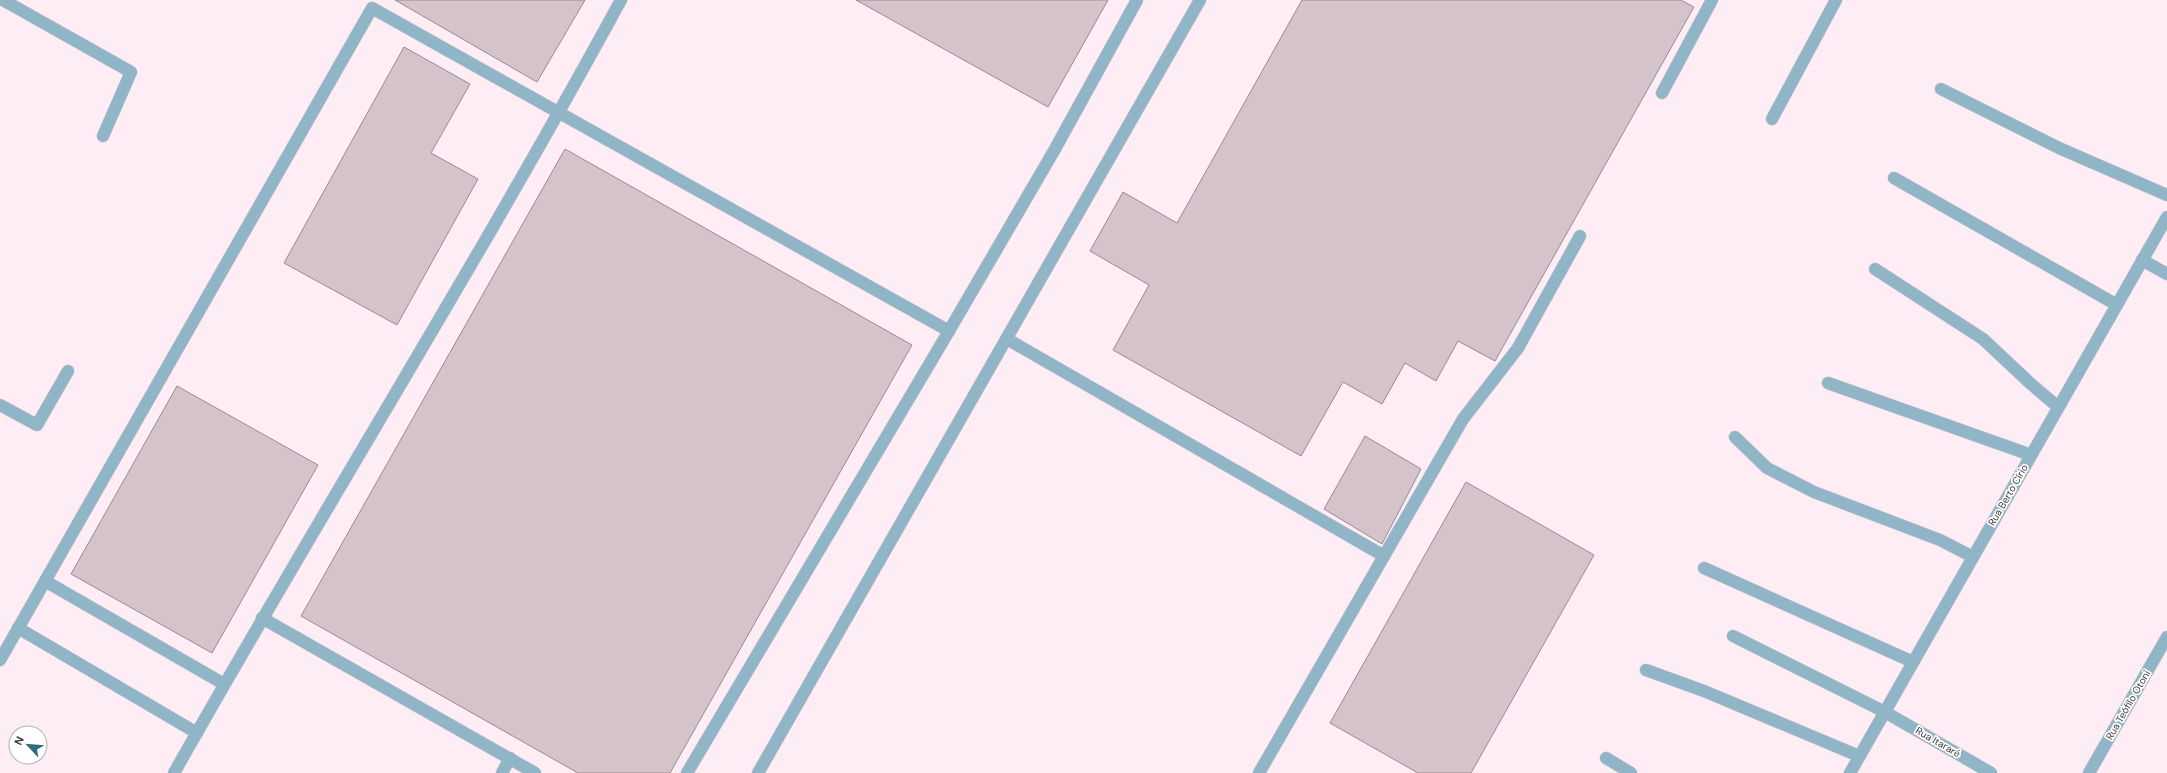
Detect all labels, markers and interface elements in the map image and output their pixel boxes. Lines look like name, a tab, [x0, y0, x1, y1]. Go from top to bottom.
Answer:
street label: Rua Berto Círio	[1985, 462, 2031, 528]
street label: Rua Teófilo Otoni	[2103, 668, 2153, 742]
street label: Rua Itararé	[1913, 724, 1963, 760]
north arrow	[8, 725, 48, 765]
text: N	[11, 734, 27, 747]

